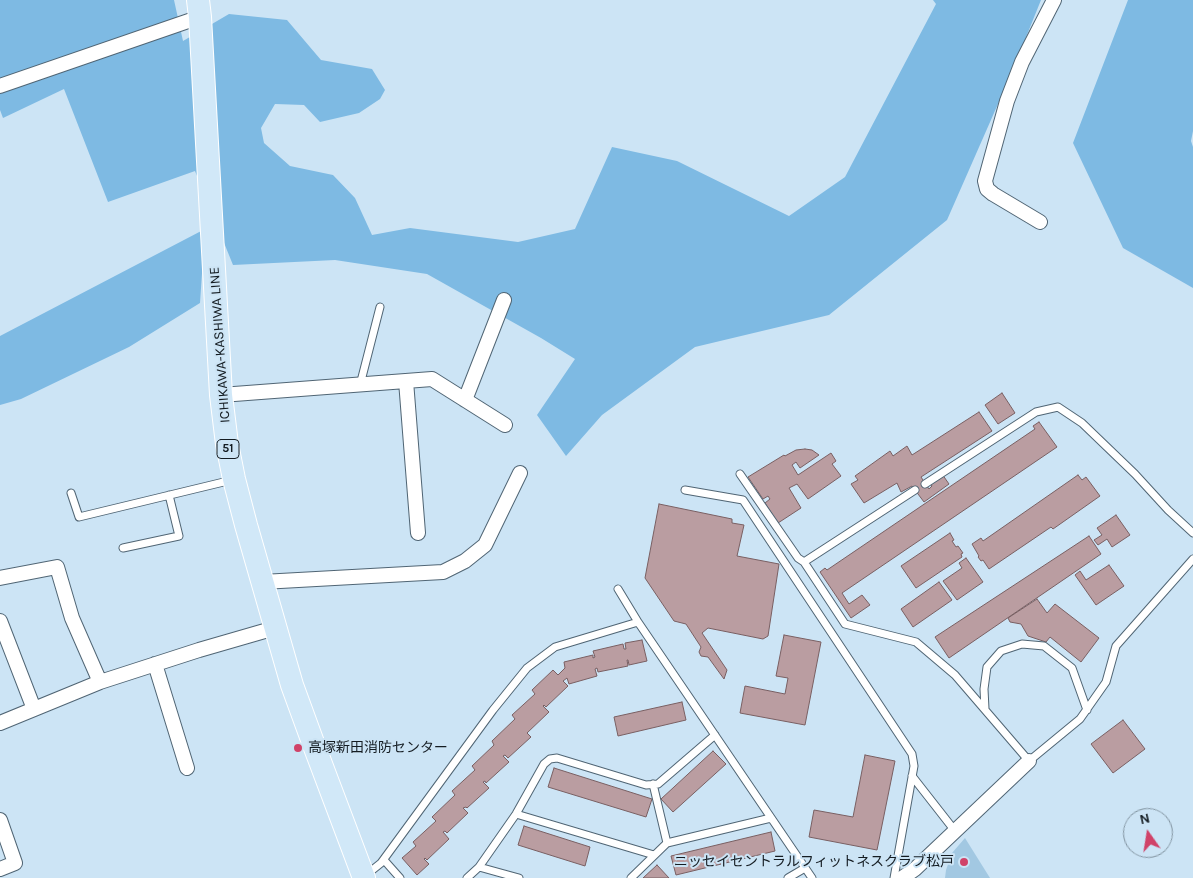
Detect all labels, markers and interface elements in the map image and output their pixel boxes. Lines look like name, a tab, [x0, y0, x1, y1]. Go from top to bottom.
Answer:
street label: ICHIKAWA-KASHIWA LINE	[206, 266, 234, 424]
road number: 51	[217, 439, 239, 458]
place label: 高塚新田消防センター	[308, 740, 448, 756]
marker: 高塚新田消防センター	[292, 742, 304, 754]
north arrow	[1123, 808, 1173, 858]
text: N	[1138, 809, 1152, 828]
place label: ニッセイセントラルフィットネスクラブ松戸	[674, 854, 954, 870]
marker: ニッセイセントラルフィットネスクラブ松戸	[958, 856, 970, 868]

